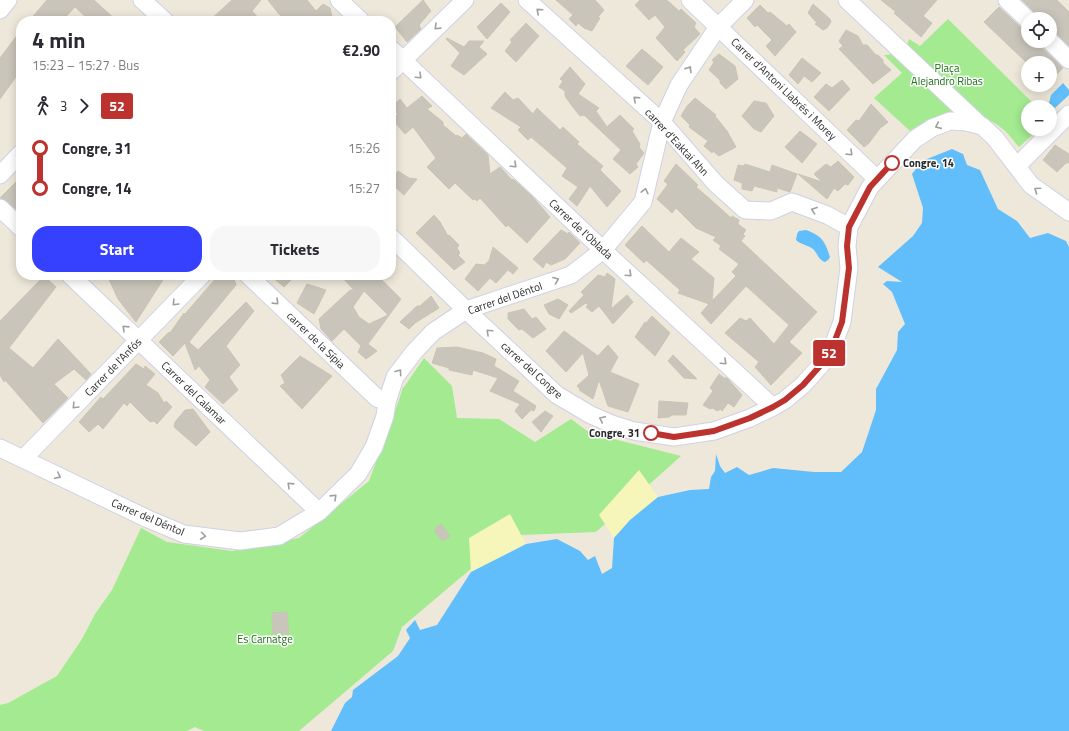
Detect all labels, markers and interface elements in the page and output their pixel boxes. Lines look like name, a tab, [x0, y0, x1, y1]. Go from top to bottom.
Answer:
one-way arrow	[536, 9, 544, 16]
map controls	[1021, 12, 1057, 136]
button: locate	[1021, 12, 1057, 48]
one-way arrow	[434, 22, 442, 30]
text: 4 min	[32, 23, 85, 57]
street label: Carrer d'Antoni Llabrés i Morey	[728, 34, 841, 144]
text: €2.90	[343, 39, 380, 62]
text: 15:23 – 15:27 · Bus	[32, 55, 139, 75]
button: +	[1021, 56, 1057, 92]
park label: Plaça Alejandro Ribas	[911, 60, 983, 89]
one-way arrow	[684, 67, 691, 74]
one-way arrow	[414, 71, 422, 79]
icon: walk	[32, 95, 54, 117]
icon: forward	[73, 95, 95, 117]
text: 52	[109, 95, 125, 116]
text: 3	[60, 96, 67, 116]
one-way arrow	[633, 96, 640, 103]
button: −	[1021, 100, 1057, 136]
street label: carrer d'Eaktai Ahn	[641, 105, 713, 179]
one-way arrow	[935, 121, 943, 129]
text: Congre, 31	[62, 137, 132, 160]
text: 15:26	[348, 138, 380, 158]
one-way arrow	[845, 148, 853, 156]
marker: Congre, 14	[884, 155, 900, 171]
place label: Congre, 14	[903, 155, 954, 171]
one-way arrow	[509, 161, 517, 168]
text: Congre, 14	[62, 177, 132, 200]
text: 15:27	[348, 178, 380, 198]
one-way arrow	[1034, 187, 1041, 195]
one-way arrow	[641, 188, 649, 194]
street label: Carrer de l'Oblada	[546, 195, 617, 263]
one-way arrow	[810, 207, 817, 215]
button: Start	[32, 226, 202, 272]
button: Tickets	[210, 226, 380, 272]
one-way arrow	[624, 269, 632, 276]
one-way arrow	[552, 277, 559, 285]
street label: Carrer del Déntol	[466, 278, 544, 318]
one-way arrow	[271, 297, 279, 305]
one-way arrow	[172, 298, 180, 306]
street label: carrer de la Sípia	[283, 308, 349, 372]
one-way arrow	[122, 325, 130, 333]
one-way arrow	[486, 329, 494, 336]
street label: Carrer de l'Anfós	[81, 334, 145, 400]
street label: carrer del Congre	[498, 338, 567, 402]
line badge: 52	[811, 340, 847, 366]
text: 52	[821, 342, 837, 363]
one-way arrow	[720, 357, 727, 364]
street label: Carrer del Calamar	[158, 358, 230, 428]
one-way arrow	[394, 370, 401, 377]
one-way arrow	[72, 401, 80, 409]
one-way arrow	[598, 416, 606, 424]
place label: Congre, 31	[589, 425, 640, 441]
marker: Congre, 31	[643, 425, 659, 441]
one-way arrow	[54, 471, 61, 479]
one-way arrow	[287, 482, 295, 490]
street label: Carrer del Déntol	[109, 494, 187, 540]
one-way arrow	[329, 494, 337, 502]
one-way arrow	[200, 531, 207, 540]
park label: Es Carnatge	[237, 631, 293, 647]

